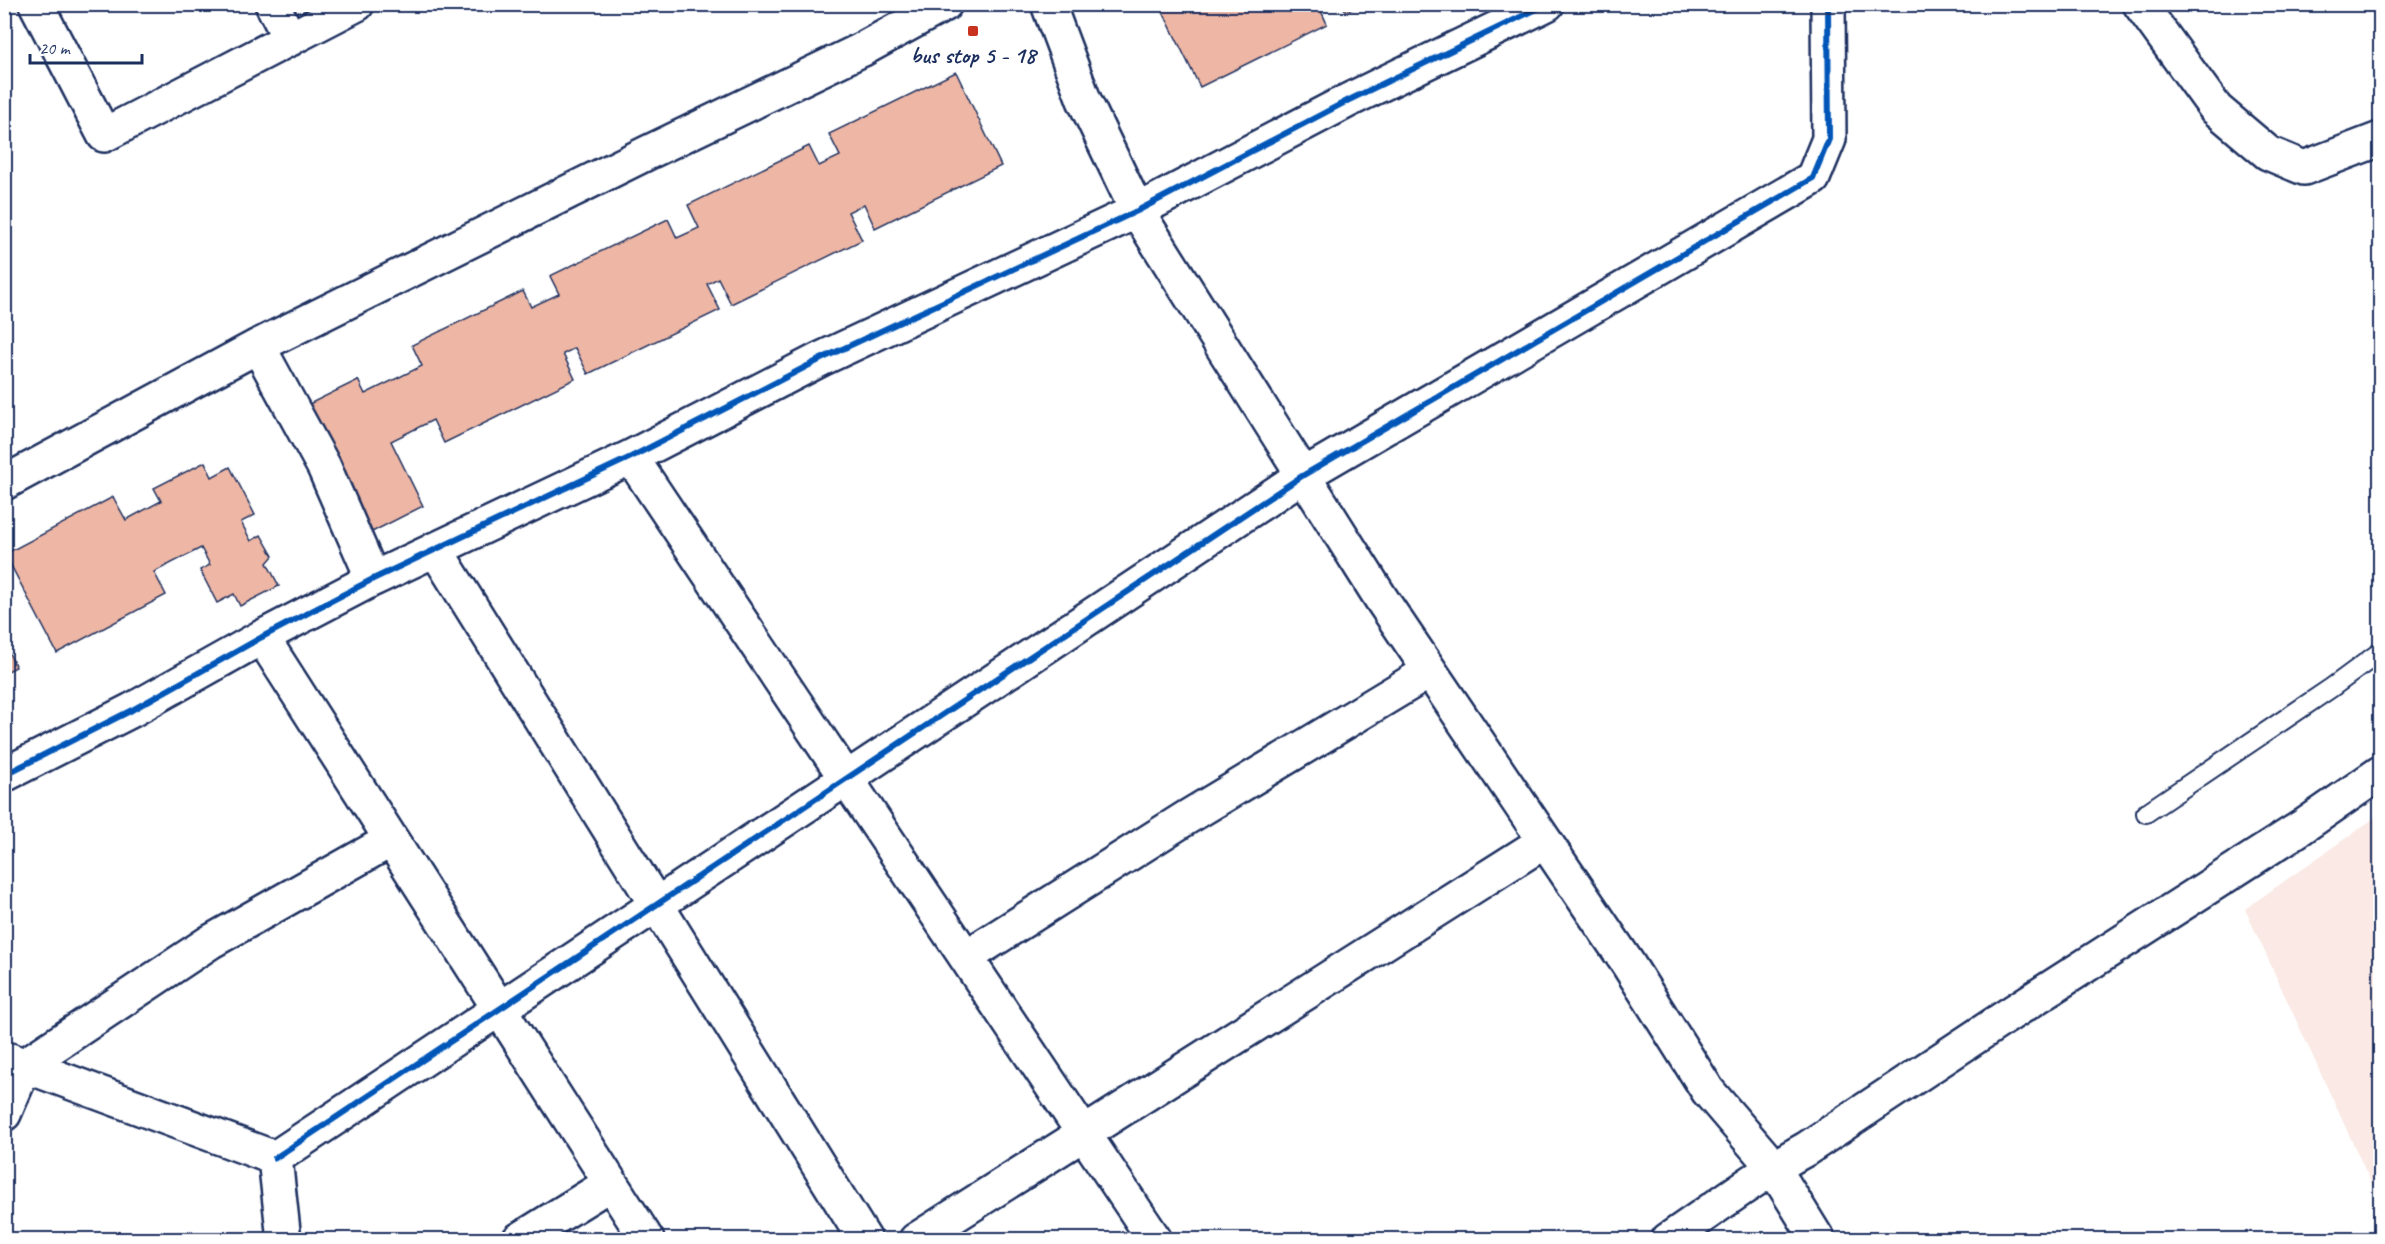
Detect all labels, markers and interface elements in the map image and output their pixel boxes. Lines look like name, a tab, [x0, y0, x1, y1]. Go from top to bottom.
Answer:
marker: bus stop 5 - 18	[966, 24, 980, 38]
scale bar	[30, 27, 142, 65]
text: 20 m	[39, 37, 72, 59]
place label: bus stop 5 - 18	[911, 40, 1039, 70]

